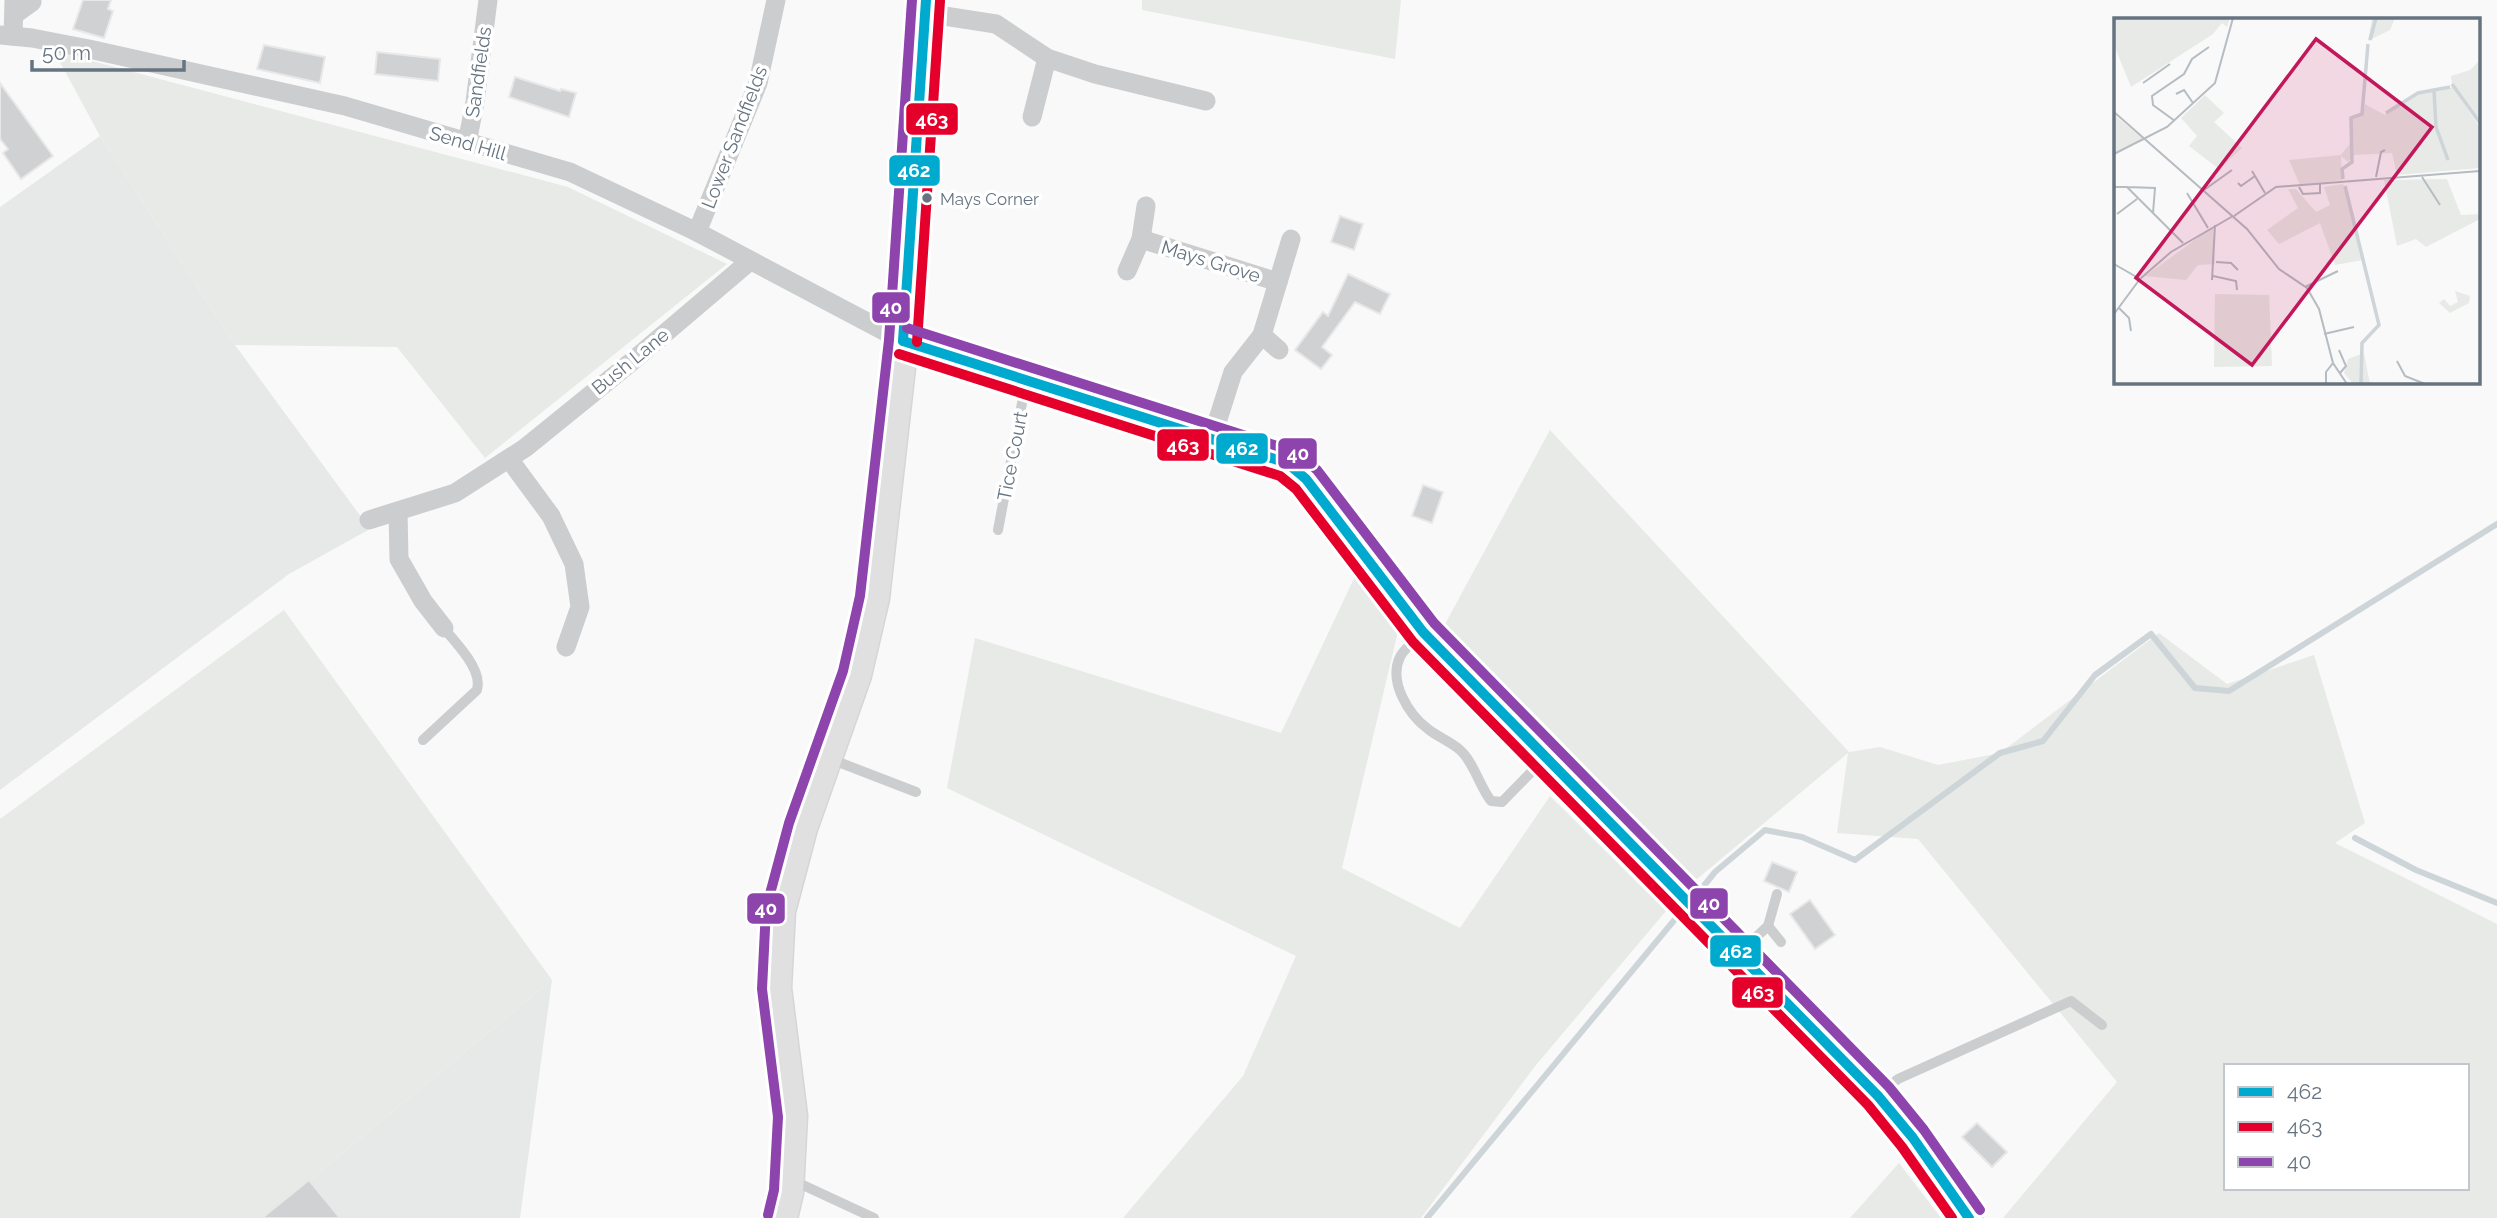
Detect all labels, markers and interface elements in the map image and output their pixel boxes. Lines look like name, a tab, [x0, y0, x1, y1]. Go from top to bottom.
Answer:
inset map	[2114, 18, 2480, 383]
street label: Sandfields	[461, 25, 495, 119]
scale bar	[32, 28, 184, 72]
text: 50 m	[42, 40, 91, 65]
street label: Lower Sandfields	[697, 63, 771, 211]
line badge: 463	[905, 102, 959, 136]
text: 463	[916, 108, 948, 130]
street label: Send Hill	[427, 122, 510, 165]
line badge: 462	[888, 154, 941, 187]
text: 462	[897, 159, 931, 181]
place label: Mays Corner	[940, 189, 1039, 209]
marker: Mays Corner	[920, 191, 934, 205]
street label: Mays Grove	[1159, 235, 1263, 287]
line badge: 40	[871, 291, 911, 324]
text: 40	[880, 296, 902, 318]
street label: Bush Lane	[587, 323, 673, 399]
street label: Tice Court	[993, 409, 1032, 503]
line badge: 463	[1156, 428, 1210, 462]
line badge: 462	[1215, 432, 1269, 465]
text: 463	[1167, 434, 1199, 456]
text: 462	[1225, 437, 1259, 459]
line badge: 40	[1277, 437, 1318, 470]
text: 40	[1287, 442, 1309, 464]
line badge: 40	[1689, 887, 1729, 920]
line badge: 40	[746, 892, 786, 925]
text: 40	[1698, 892, 1720, 914]
text: 40	[755, 897, 777, 919]
line badge: 462	[1709, 934, 1762, 968]
text: 462	[1719, 940, 1753, 962]
line badge: 463	[1731, 976, 1784, 1009]
text: 463	[1742, 981, 1774, 1003]
legend	[2224, 1064, 2469, 1190]
text: 462	[2287, 1079, 2322, 1104]
text: 463	[2287, 1114, 2322, 1139]
text: 40	[2287, 1149, 2311, 1174]

